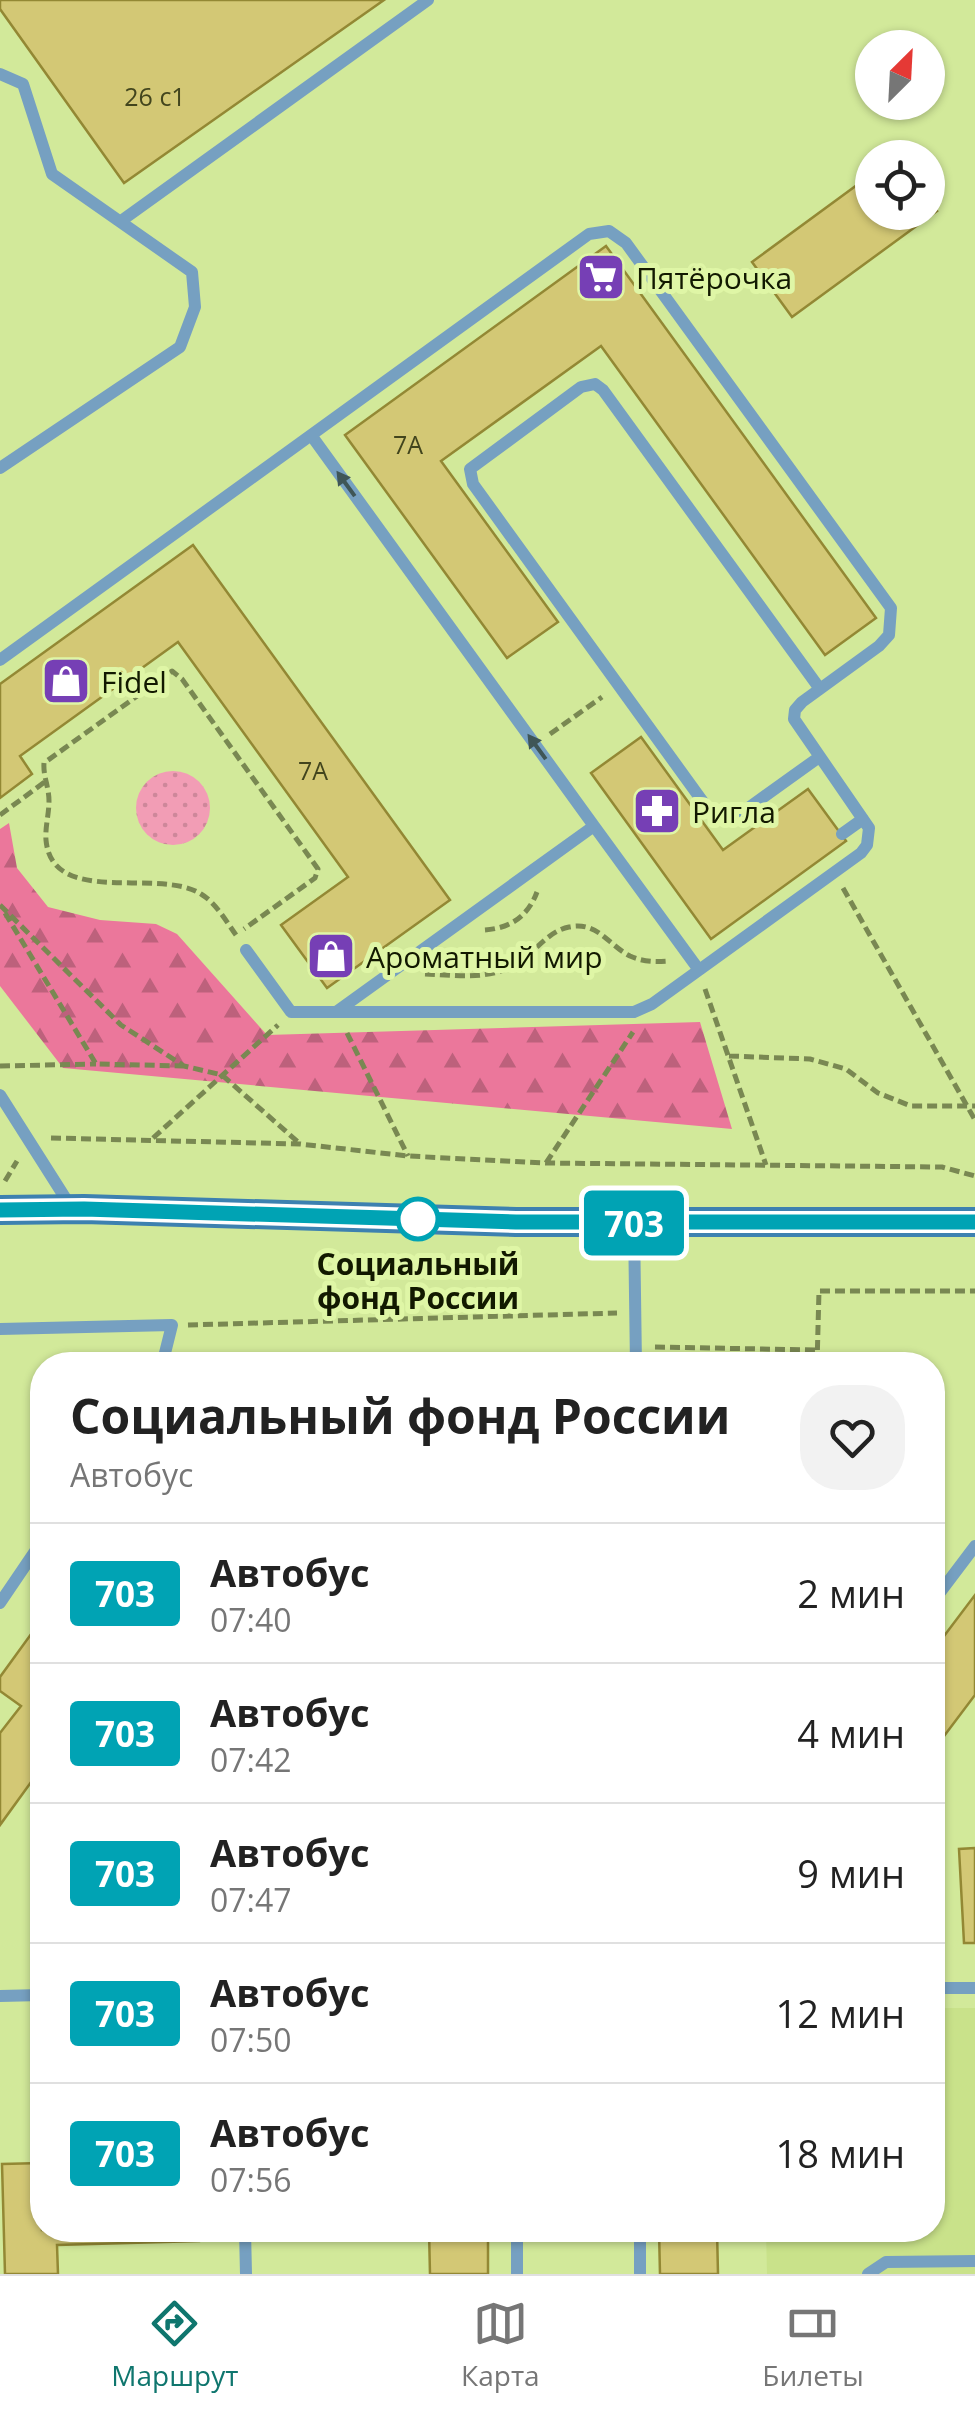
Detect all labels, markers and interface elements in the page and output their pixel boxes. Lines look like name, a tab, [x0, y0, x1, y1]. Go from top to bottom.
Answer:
north arrow	[855, 30, 945, 120]
map controls	[855, 30, 945, 230]
house number: 26 с1	[124, 79, 186, 113]
button: locate	[855, 140, 945, 230]
supermarket icon: Пятёрочка	[575, 251, 627, 303]
place label: Пятёрочка	[636, 257, 792, 298]
house number: 7А	[393, 427, 423, 461]
one-way arrow	[337, 471, 356, 497]
shop icon: Fidel	[40, 655, 92, 707]
place label: Fidel	[101, 661, 167, 702]
one-way arrow	[528, 734, 547, 760]
house number: 7А	[298, 753, 328, 787]
pharmacy icon: Ригла	[631, 785, 683, 837]
place label: Ригла	[692, 791, 776, 832]
shop icon: Ароматный мир	[305, 930, 357, 982]
place label: Ароматный мир	[366, 936, 602, 977]
line badge: 703	[576, 1190, 692, 1256]
marker: Социальный фонд России	[397, 1198, 439, 1240]
text: 703	[604, 1200, 664, 1247]
place label: Социальный фонд России	[317, 1243, 519, 1318]
text: Социальный фонд России	[70, 1383, 730, 1448]
button: heart	[800, 1385, 905, 1490]
text: Автобус	[70, 1453, 193, 1496]
text: Автобус	[210, 1546, 369, 1598]
text: 2 мин	[797, 1567, 905, 1619]
text: 703	[95, 1570, 155, 1617]
text: 07:40	[210, 1598, 292, 1641]
text: Автобус	[210, 1686, 369, 1738]
text: 4 мин	[797, 1707, 905, 1759]
text: 703	[95, 1710, 155, 1757]
text: 07:42	[210, 1738, 292, 1781]
text: Автобус	[210, 1826, 369, 1878]
text: 9 мин	[797, 1847, 905, 1899]
text: 703	[95, 1850, 155, 1897]
text: 07:47	[210, 1878, 292, 1921]
text: Автобус	[210, 1966, 369, 2018]
text: 12 мин	[776, 1987, 905, 2039]
text: 703	[95, 1990, 155, 2037]
text: 07:50	[210, 2018, 292, 2061]
text: Автобус	[210, 2106, 369, 2158]
text: 18 мин	[776, 2127, 905, 2179]
text: 703	[95, 2130, 155, 2177]
text: 07:56	[210, 2158, 292, 2201]
tab: Маршрут	[111, 2296, 238, 2394]
tab: Карта	[461, 2296, 540, 2394]
tab: Билеты	[762, 2296, 864, 2394]

